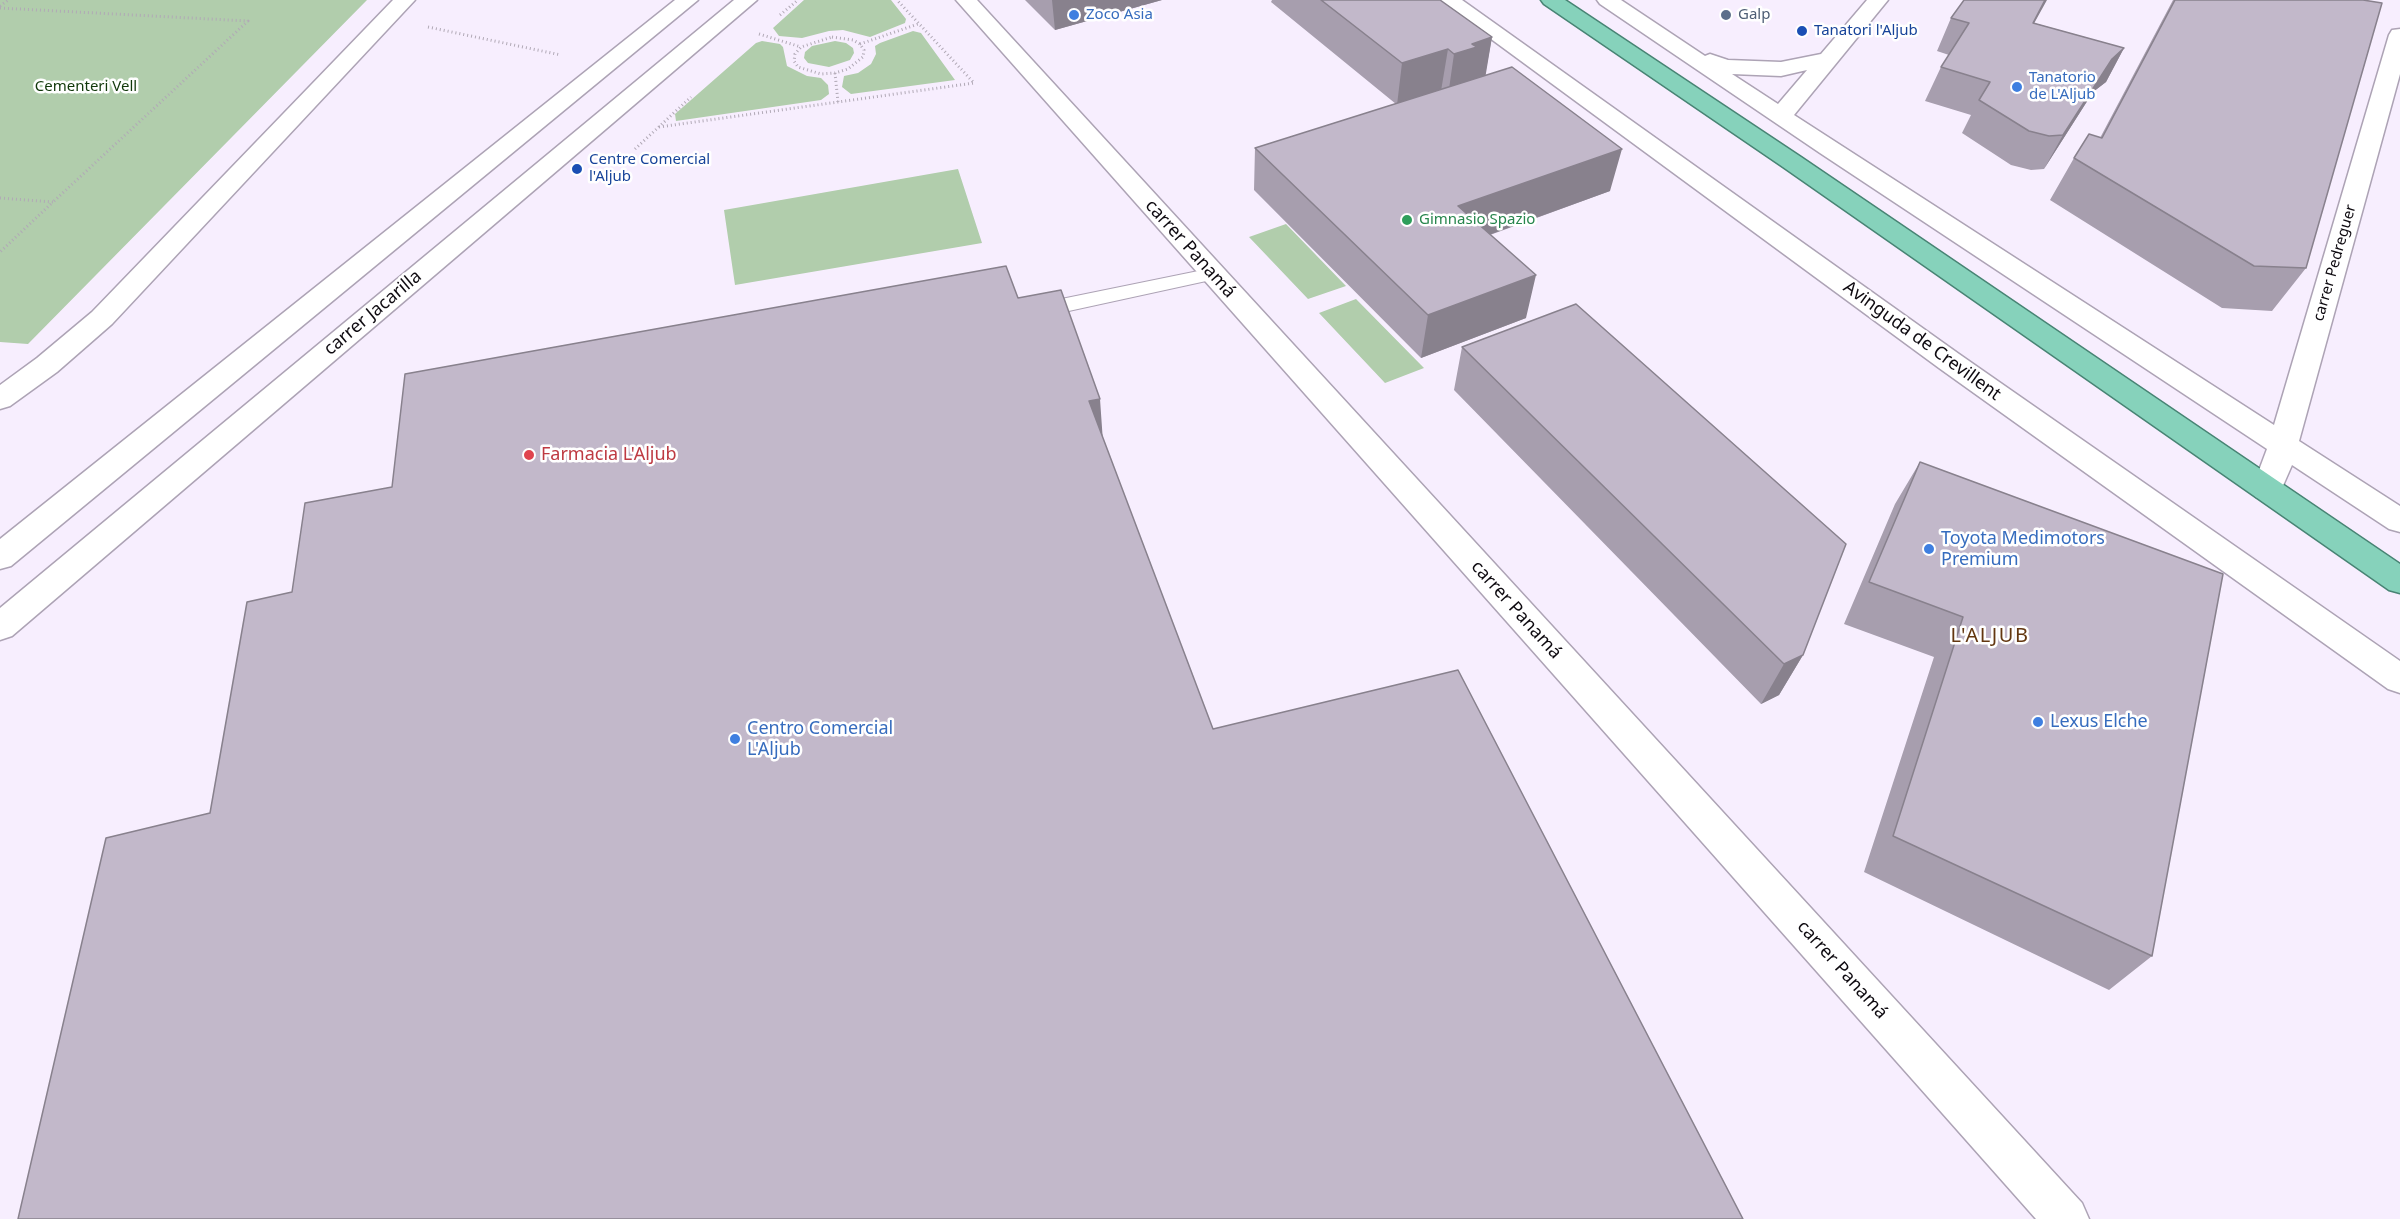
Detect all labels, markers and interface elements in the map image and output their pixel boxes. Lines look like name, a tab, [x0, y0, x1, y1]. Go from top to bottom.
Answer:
place label: Zoco Asia	[1086, 6, 1153, 24]
place label: Galp	[1738, 6, 1770, 24]
marker: Zoco Asia	[1067, 8, 1081, 22]
marker: Galp	[1719, 8, 1733, 22]
place label: Tanatori l'Aljub	[1814, 22, 1918, 40]
marker: Tanatori l'Aljub	[1795, 24, 1809, 38]
place label: Tanatorio de L'Aljub	[2029, 69, 2096, 104]
park label: Cementeri Vell	[35, 78, 137, 96]
marker: Tanatorio de L'Aljub	[2010, 80, 2024, 94]
place label: Centre Comercial l'Aljub	[589, 151, 710, 186]
marker: Centre Comercial l'Aljub	[570, 162, 584, 176]
street label: carrer Panamá	[1140, 195, 1240, 303]
street label: carrer Pedreguer	[2310, 203, 2360, 323]
place label: Gimnasio Spazio	[1419, 211, 1535, 229]
marker: Gimnasio Spazio	[1400, 213, 1414, 227]
street label: carrer Jacarilla	[320, 266, 426, 360]
street label: Avinguda de Crevillent	[1839, 277, 2005, 405]
place label: Farmacia L'Aljub	[541, 444, 677, 466]
marker: Farmacia L'Aljub	[522, 448, 536, 462]
place label: Toyota Medimotors Premium	[1941, 528, 2105, 570]
marker: Toyota Medimotors Premium	[1922, 542, 1936, 556]
street label: carrer Panamá	[1466, 556, 1566, 664]
district label: L'ALJUB	[1951, 624, 2029, 648]
place label: Lexus Elche	[2050, 711, 2148, 733]
marker: Lexus Elche	[2031, 715, 2045, 729]
place label: Centro Comercial L'Aljub	[747, 718, 893, 760]
marker: Centro Comercial L'Aljub	[728, 732, 742, 746]
street label: carrer Panamá	[1792, 916, 1892, 1024]

